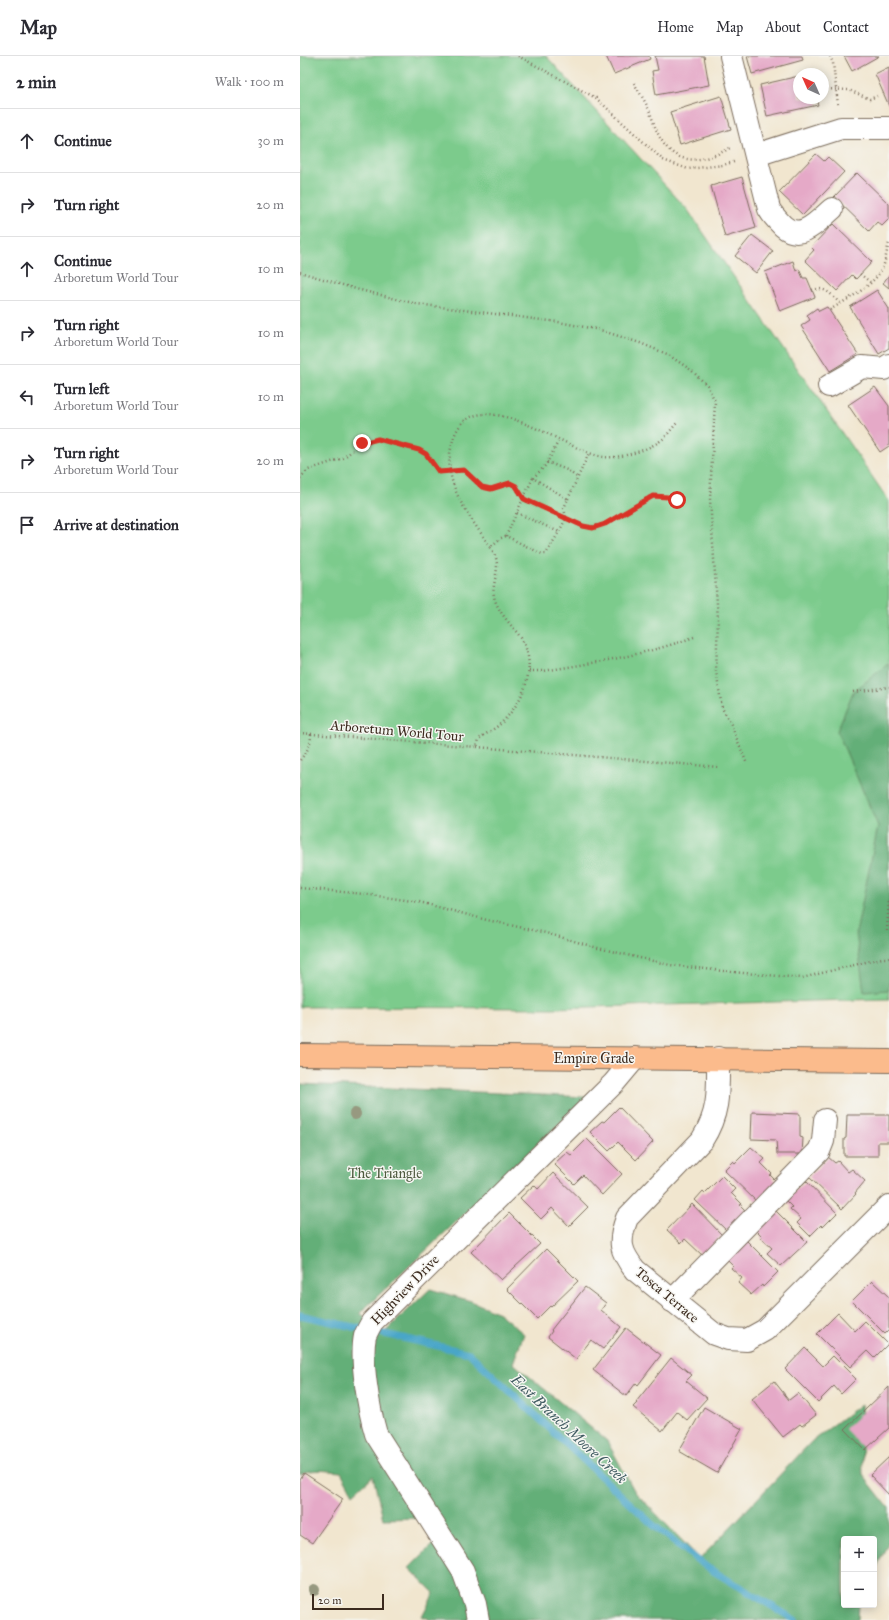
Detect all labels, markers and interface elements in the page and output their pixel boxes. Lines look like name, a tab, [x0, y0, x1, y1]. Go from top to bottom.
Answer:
text: Map	[20, 16, 57, 39]
text: Home	[657, 19, 694, 36]
text: Map	[716, 19, 743, 36]
text: About	[765, 19, 801, 36]
text: Contact	[823, 19, 869, 36]
north arrow	[793, 68, 829, 104]
text: 2 min	[16, 72, 56, 93]
text: Walk · 100 m	[215, 74, 284, 90]
icon: ahead	[16, 130, 38, 152]
text: Continue	[54, 132, 112, 150]
text: 30 m	[258, 133, 284, 149]
icon: right	[16, 194, 38, 216]
text: Turn right	[54, 196, 119, 214]
text: 20 m	[256, 197, 284, 213]
text: Continue	[54, 252, 112, 270]
icon: ahead	[16, 258, 38, 280]
text: 10 m	[258, 261, 284, 277]
text: Arboretum World Tour	[54, 270, 178, 286]
text: Turn right	[54, 316, 119, 334]
icon: right	[16, 322, 38, 344]
text: 10 m	[258, 325, 284, 341]
text: Arboretum World Tour	[54, 334, 178, 350]
text: Turn left	[54, 380, 110, 398]
icon: left	[16, 386, 38, 408]
text: 10 m	[258, 389, 284, 405]
text: Arboretum World Tour	[54, 398, 178, 414]
route end	[353, 434, 371, 452]
text: Turn right	[54, 444, 119, 462]
icon: right	[16, 450, 38, 472]
text: 20 m	[256, 453, 284, 469]
text: Arboretum World Tour	[54, 462, 178, 478]
route start	[668, 491, 686, 509]
icon: arrive	[16, 514, 38, 536]
text: Arrive at destination	[54, 516, 179, 534]
street label: Arboretum World Tour	[329, 717, 465, 745]
street label: Empire Grade	[554, 1050, 635, 1067]
park label: The Triangle	[348, 1165, 422, 1182]
street label: Highview Drive	[367, 1251, 443, 1329]
street label: Tosca Terrace	[632, 1263, 702, 1327]
water label: East Branch Moore Creek	[507, 1370, 631, 1488]
map controls	[841, 1536, 877, 1608]
button: +	[841, 1536, 877, 1572]
button: −	[841, 1572, 877, 1608]
scale bar	[312, 1592, 384, 1611]
text: 20 m	[318, 1594, 341, 1607]

